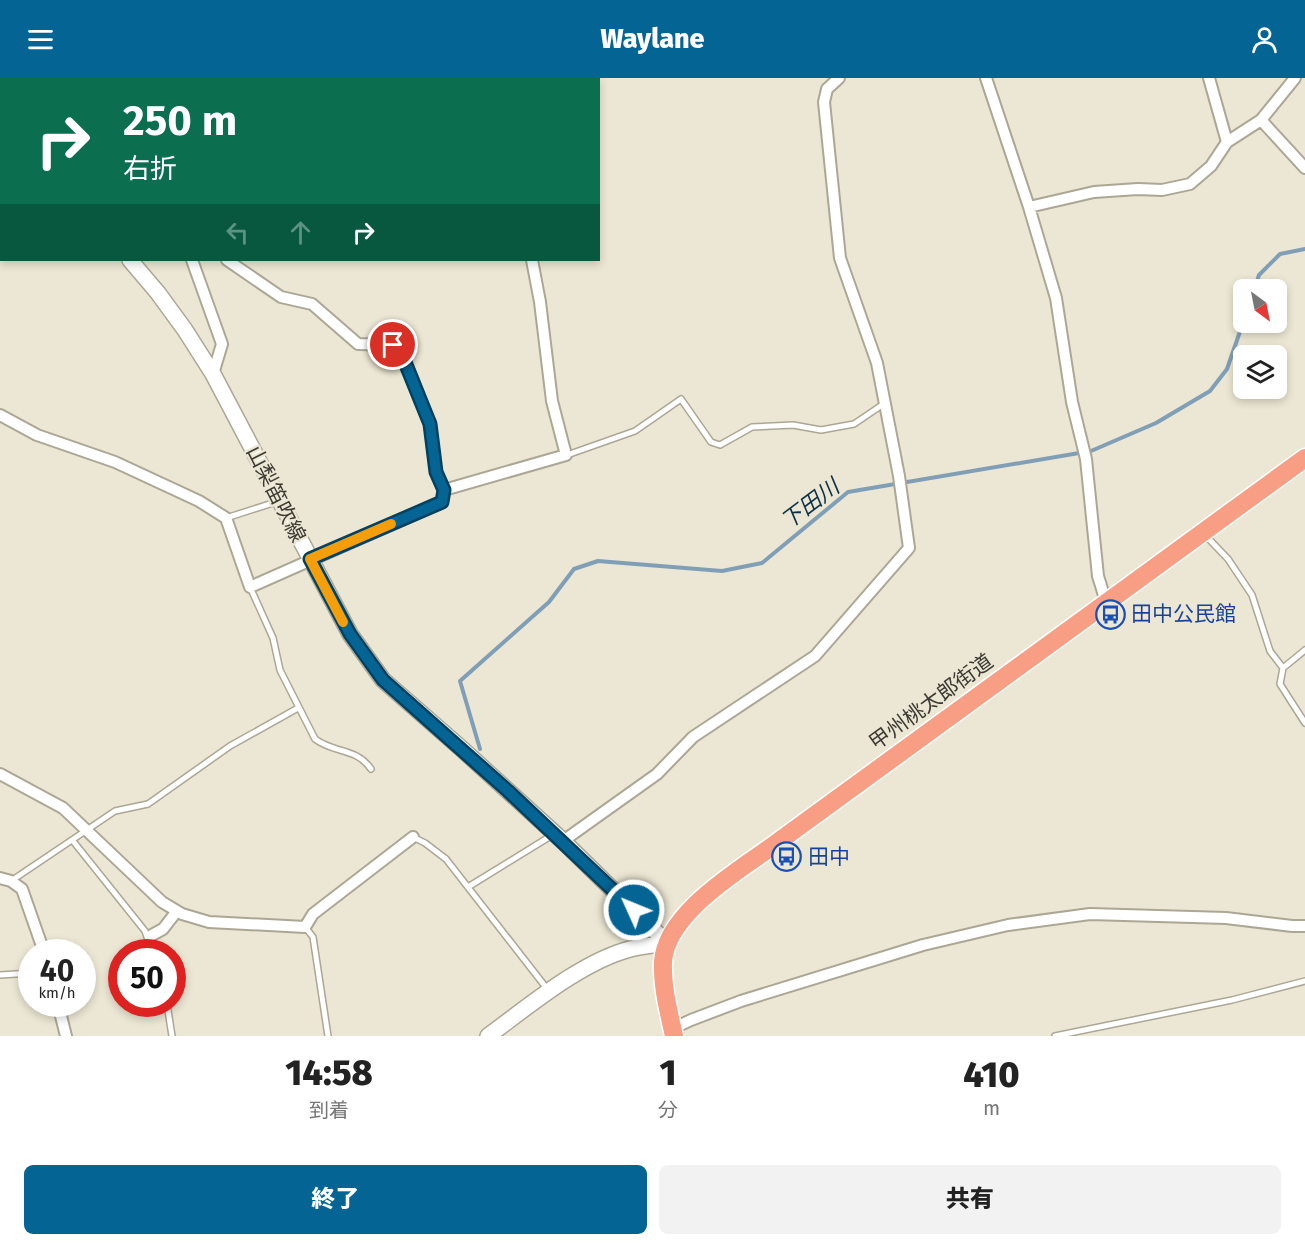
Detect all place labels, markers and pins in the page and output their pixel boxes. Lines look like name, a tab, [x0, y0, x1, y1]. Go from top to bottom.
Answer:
pin	[367, 319, 418, 370]
bus stop icon: 田中公民館	[1094, 598, 1126, 630]
place label: 田中公民館	[1131, 601, 1236, 627]
bus stop icon: 田中	[771, 841, 803, 873]
place label: 田中	[808, 844, 850, 870]

